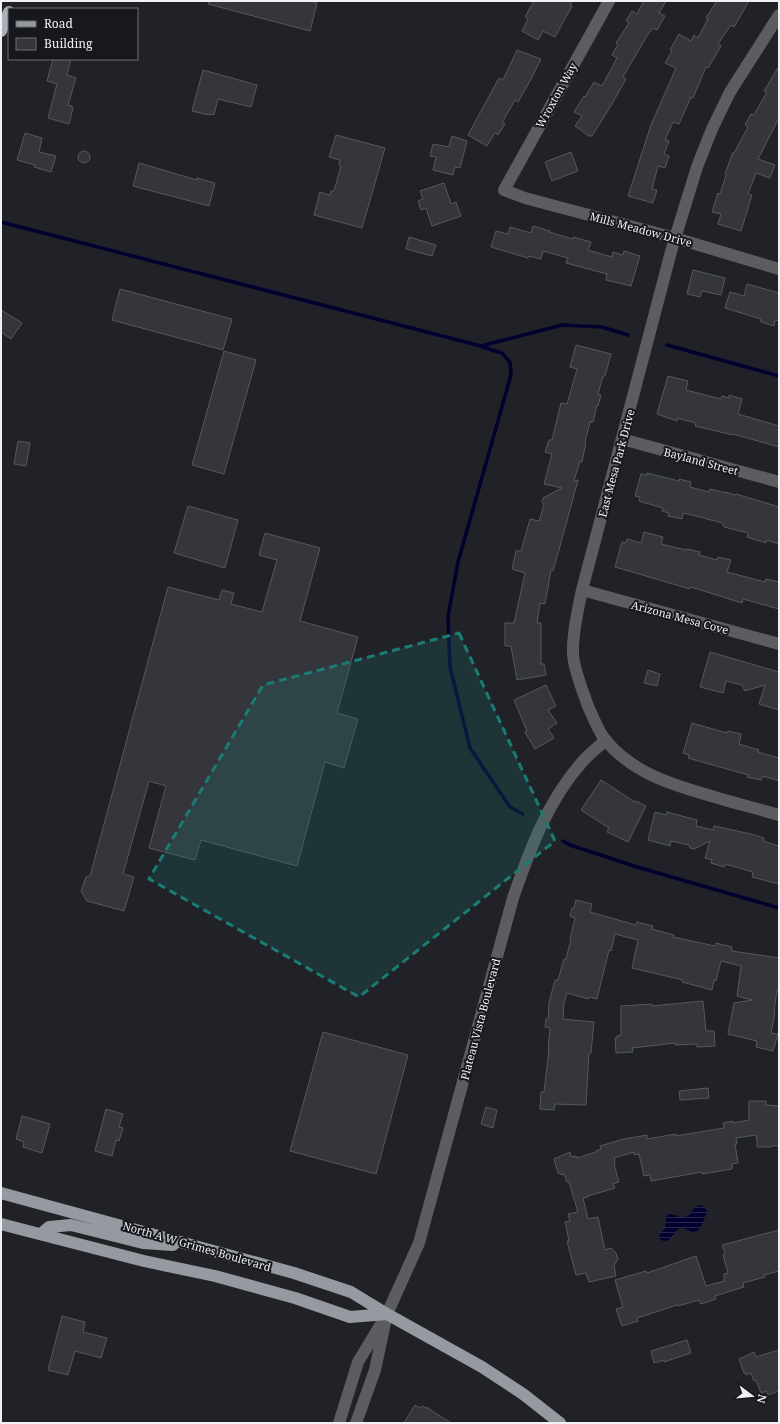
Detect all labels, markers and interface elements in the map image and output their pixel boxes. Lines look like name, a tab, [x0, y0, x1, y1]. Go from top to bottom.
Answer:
legend	[8, 8, 138, 60]
text: Road	[44, 15, 74, 32]
text: Building	[44, 35, 93, 52]
street label: Wroxton Way	[532, 59, 581, 130]
street label: Mills Meadow Drive	[588, 208, 694, 250]
street label: East Mesa Park Drive	[594, 407, 638, 519]
street label: Bayland Street	[662, 444, 740, 478]
street label: Arizona Mesa Cove	[630, 597, 730, 637]
street label: Plateau Vista Boulevard	[457, 956, 504, 1081]
street label: North A W Grimes Boulevard	[121, 1218, 273, 1274]
north arrow	[732, 1376, 772, 1416]
text: N	[754, 1393, 770, 1405]

